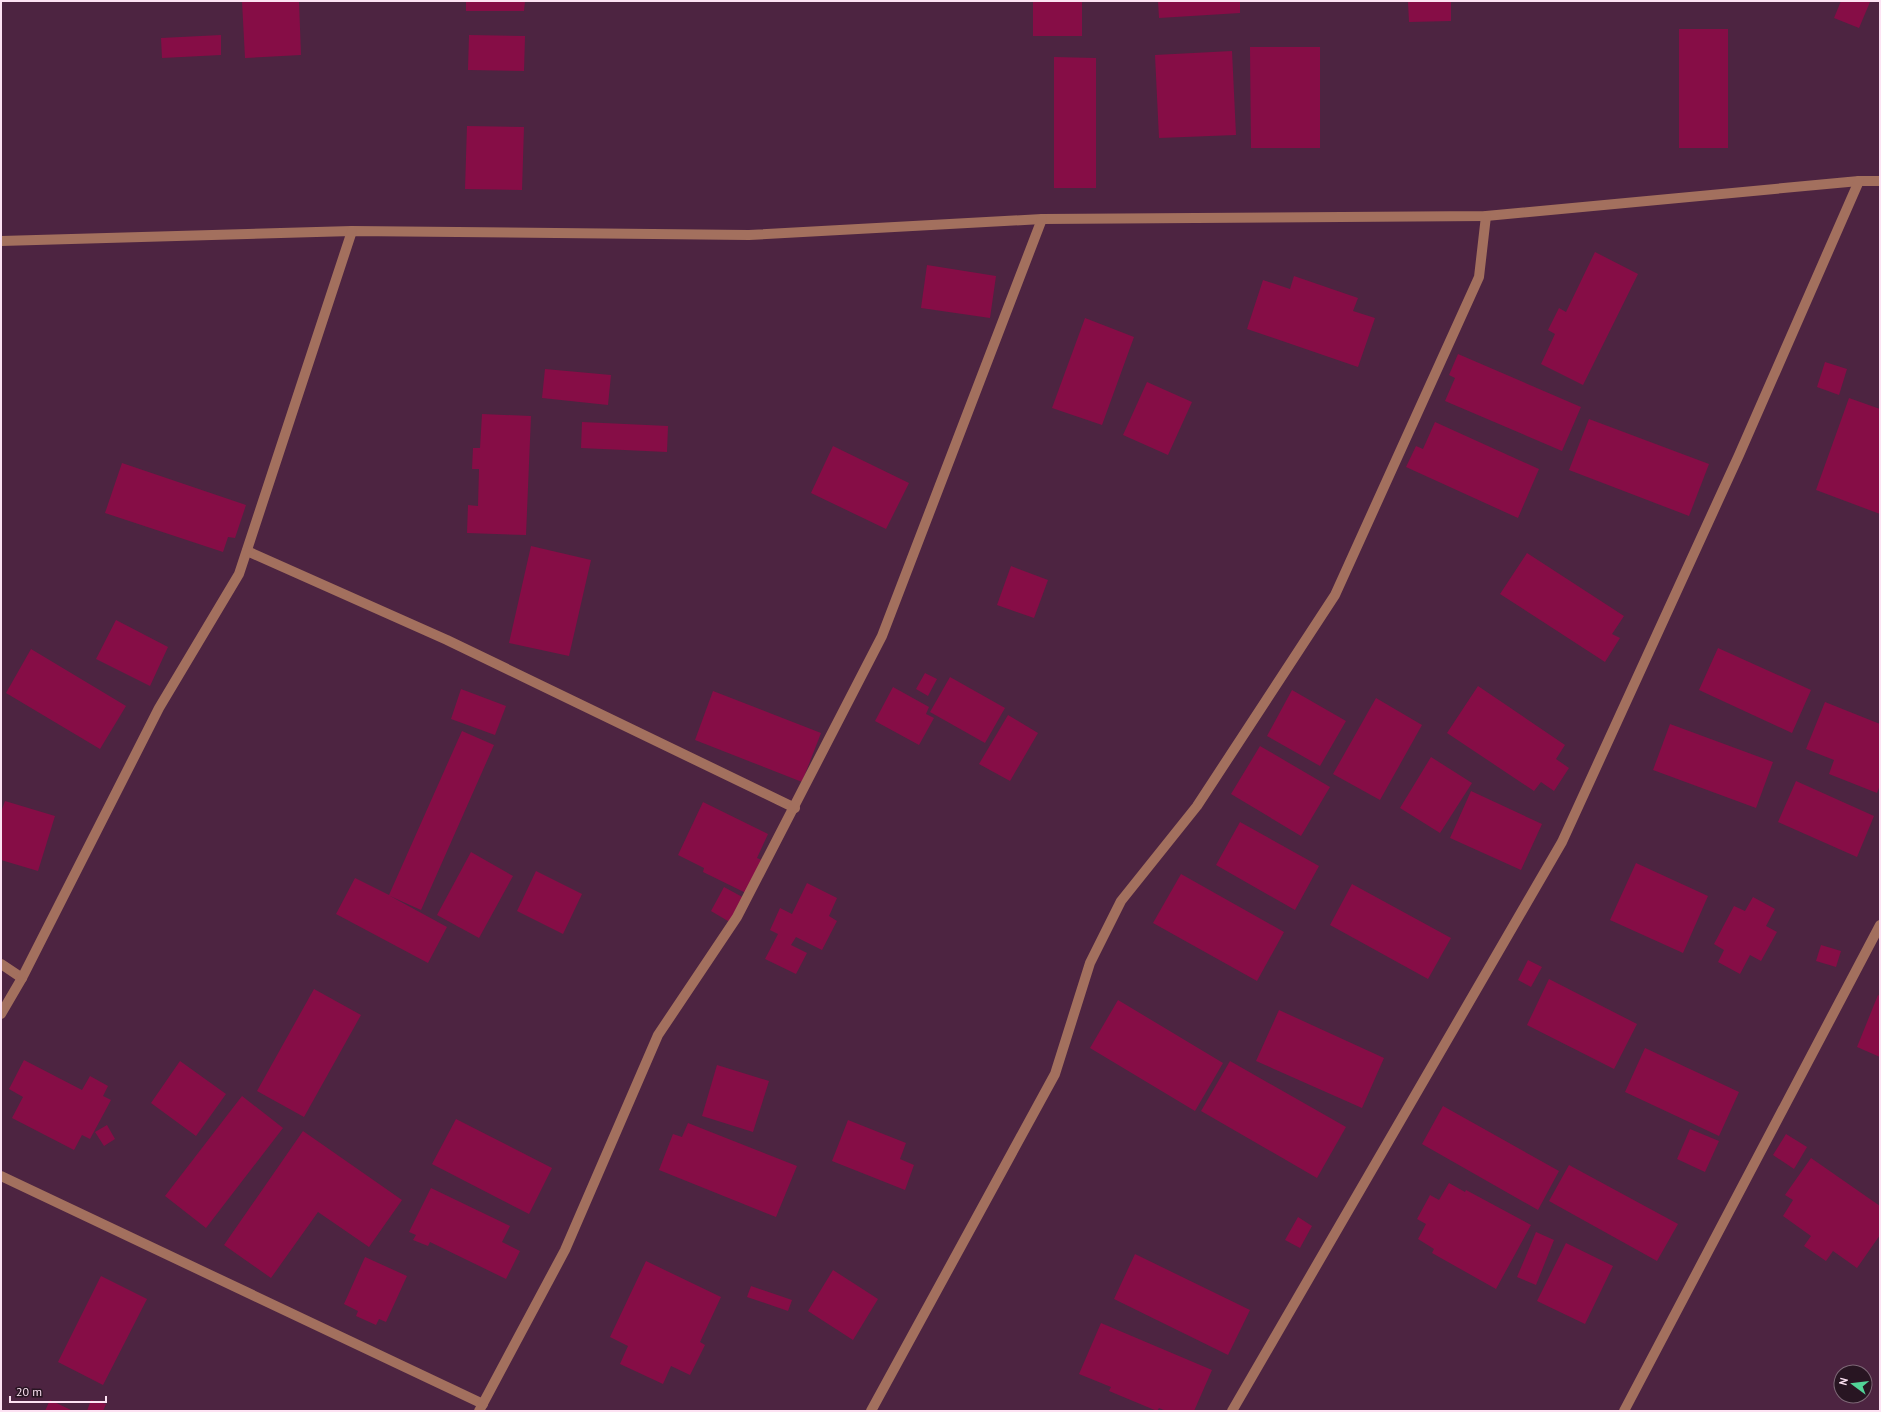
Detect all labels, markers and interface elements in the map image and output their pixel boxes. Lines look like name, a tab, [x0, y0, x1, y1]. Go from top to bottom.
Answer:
north arrow	[1833, 1364, 1873, 1404]
text: N	[1836, 1376, 1851, 1387]
scale bar	[10, 1378, 106, 1404]
text: 20 m	[16, 1384, 42, 1399]

